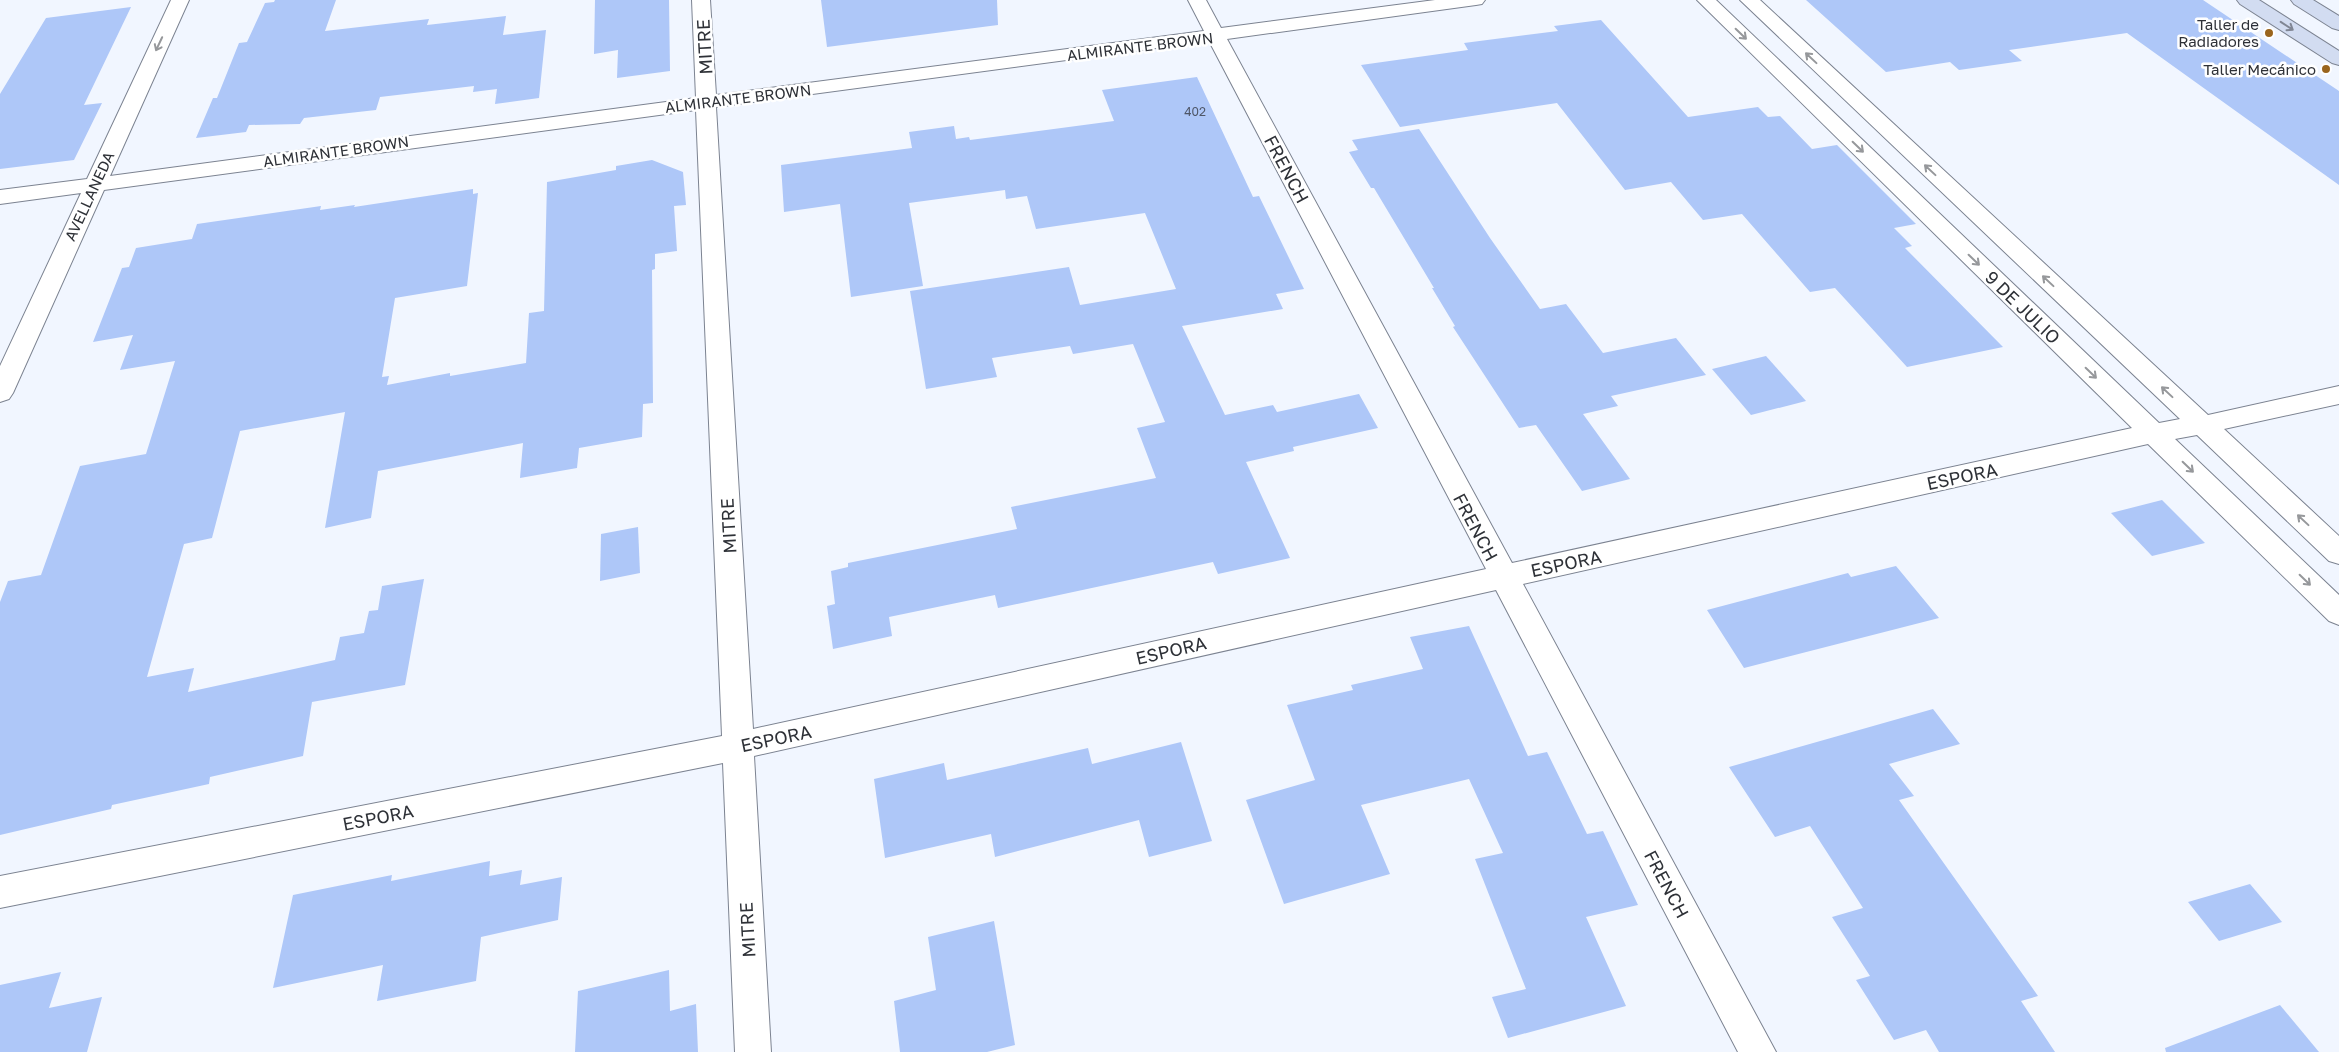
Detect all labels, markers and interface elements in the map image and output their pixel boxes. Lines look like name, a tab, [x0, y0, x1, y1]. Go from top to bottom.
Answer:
place label: Taller de Radiadores	[2178, 15, 2259, 50]
street label: MITRE	[692, 19, 716, 75]
one-way arrow	[2280, 22, 2294, 32]
marker: Taller de Radiadores	[2263, 27, 2275, 39]
street label: ALMIRANTE BROWN	[1066, 28, 1214, 64]
one-way arrow	[1735, 28, 1747, 40]
one-way arrow	[154, 36, 164, 51]
one-way arrow	[1805, 52, 1817, 64]
place label: Taller Mecánico	[2203, 60, 2316, 78]
marker: Taller Mecánico	[2320, 63, 2332, 75]
street label: ALMIRANTE BROWN	[664, 80, 812, 116]
house number: 402	[1184, 104, 1206, 119]
street label: FRENCH	[1260, 131, 1314, 207]
street label: ALMIRANTE BROWN	[262, 132, 410, 170]
one-way arrow	[1851, 141, 1864, 153]
street label: AVELLANEDA	[60, 149, 118, 243]
one-way arrow	[1923, 164, 1936, 176]
one-way arrow	[1968, 254, 1981, 266]
street label: 9 DE JULIO	[1981, 266, 2065, 348]
one-way arrow	[2042, 275, 2054, 287]
one-way arrow	[2085, 367, 2097, 379]
one-way arrow	[2160, 386, 2173, 398]
street label: ESPORA	[1925, 458, 1999, 494]
one-way arrow	[2182, 461, 2195, 473]
street label: FRENCH	[1449, 489, 1503, 565]
street label: MITRE	[716, 498, 740, 554]
one-way arrow	[2297, 514, 2310, 526]
street label: ESPORA	[1529, 545, 1603, 581]
one-way arrow	[2299, 574, 2311, 587]
street label: ESPORA	[1133, 631, 1209, 669]
street label: ESPORA	[739, 720, 813, 756]
street label: ESPORA	[341, 799, 415, 835]
street label: FRENCH	[1640, 846, 1694, 922]
street label: MITRE	[735, 902, 759, 958]

